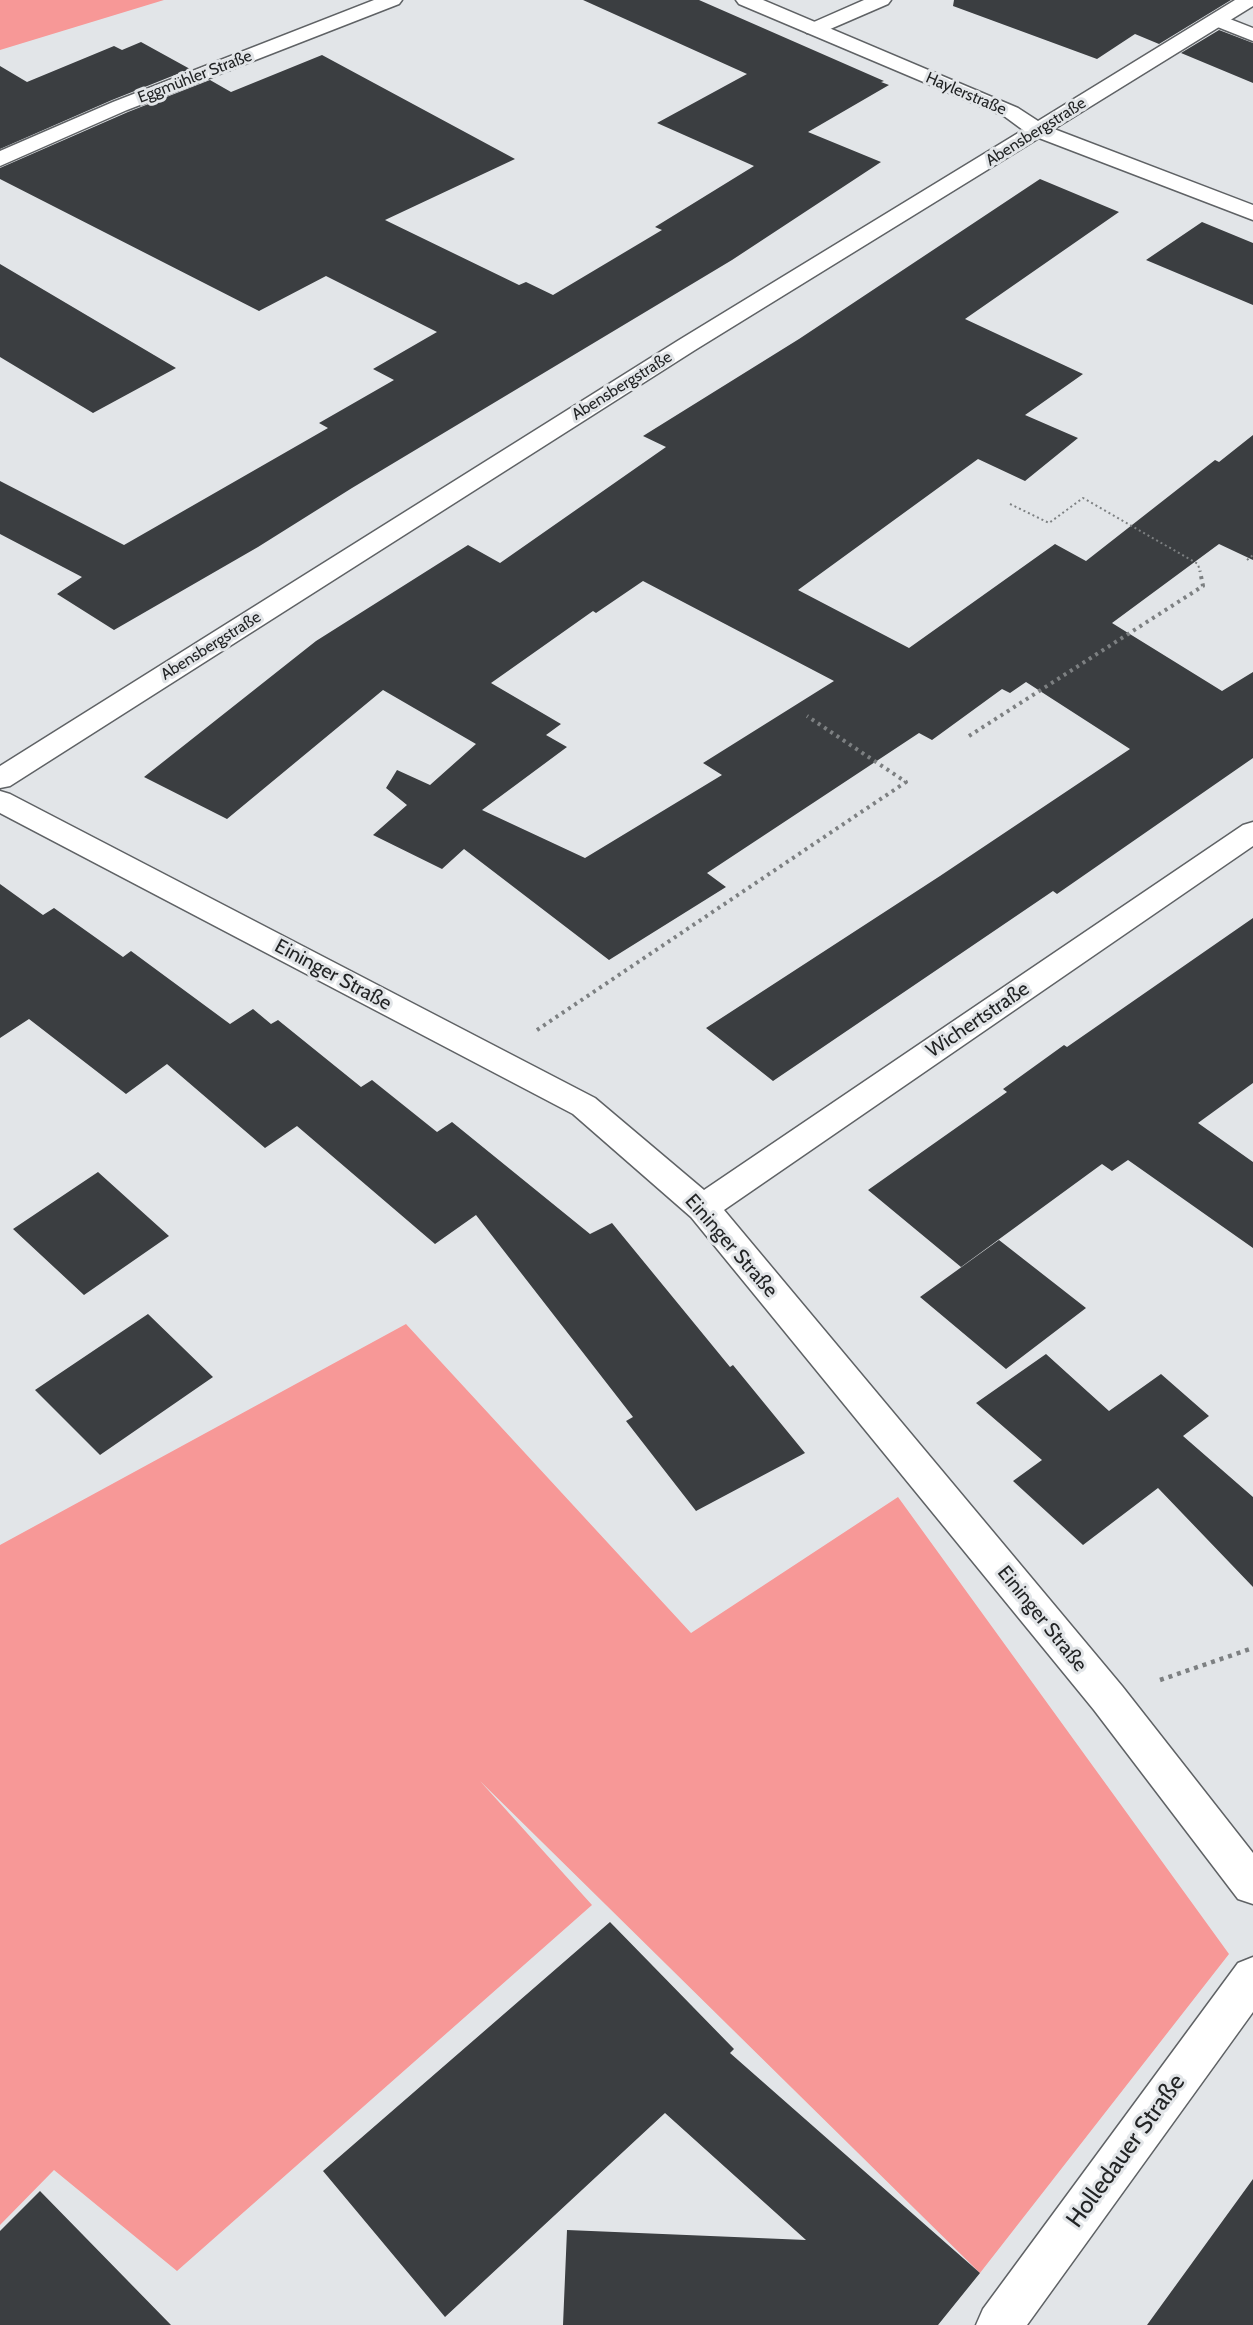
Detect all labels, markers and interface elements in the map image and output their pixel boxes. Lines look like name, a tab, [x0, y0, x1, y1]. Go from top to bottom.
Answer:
street label: Eggmühler Straße	[135, 46, 255, 108]
street label: Haylerstraße	[923, 68, 1009, 120]
street label: Abensbergstraße	[982, 94, 1090, 170]
street label: Abensbergstraße	[568, 348, 676, 424]
street label: Abensbergstraße	[157, 608, 265, 684]
street label: Eininger Straße	[270, 934, 396, 1016]
street label: Wichertstraße	[922, 977, 1034, 1063]
street label: Eininger Straße	[680, 1189, 782, 1303]
street label: Eininger Straße	[992, 1561, 1092, 1677]
street label: Holledauer Straße	[1061, 2069, 1191, 2233]

